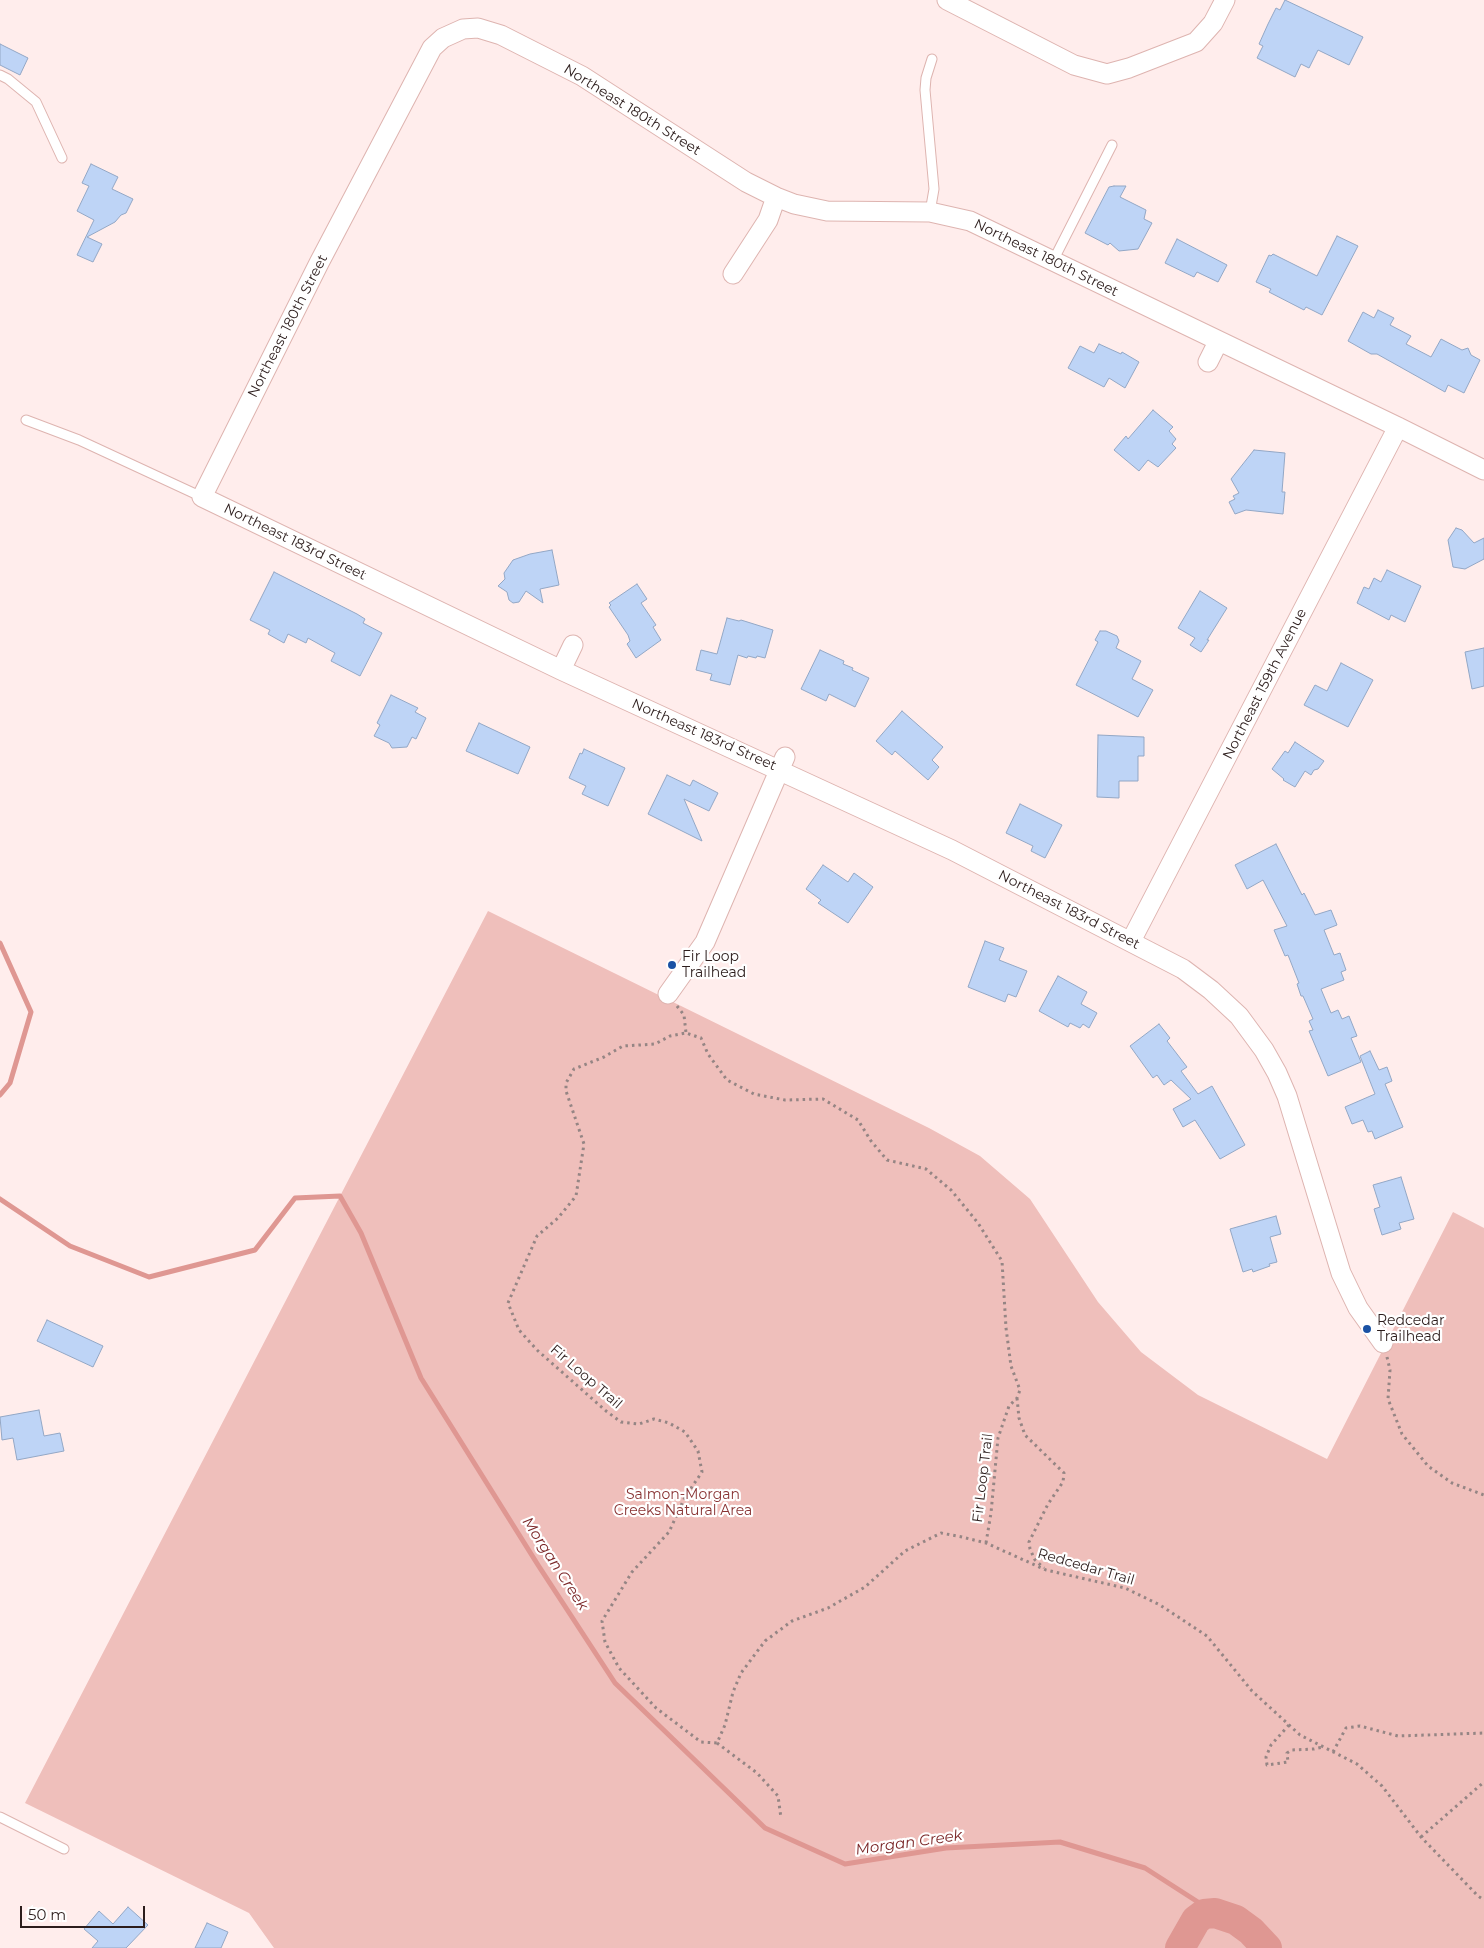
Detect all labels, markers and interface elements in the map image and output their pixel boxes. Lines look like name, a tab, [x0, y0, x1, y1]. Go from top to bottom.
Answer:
street label: Northeast 180th Street	[560, 61, 704, 159]
street label: Northeast 180th Street	[971, 216, 1121, 300]
street label: Northeast 180th Street	[245, 252, 331, 400]
street label: Northeast 183rd Street	[221, 500, 369, 584]
street label: Northeast 159th Avenue	[1220, 606, 1310, 762]
street label: Northeast 183rd Street	[629, 695, 779, 775]
street label: Northeast 183rd Street	[995, 867, 1143, 953]
place label: Fir Loop Trailhead	[682, 949, 746, 982]
marker: Fir Loop Trailhead	[666, 959, 678, 971]
place label: Redcedar Trailhead	[1377, 1313, 1445, 1345]
marker: Redcedar Trailhead	[1361, 1323, 1373, 1335]
street label: Fir Loop Trail	[547, 1341, 625, 1413]
street label: Fir Loop Trail	[969, 1433, 997, 1523]
park label: Salmon-Morgan Creeks Natural Area	[614, 1487, 752, 1520]
water label: Morgan Creek	[518, 1514, 592, 1614]
street label: Redcedar Trail	[1036, 1545, 1136, 1589]
water label: Morgan Creek	[854, 1827, 964, 1859]
scale bar	[22, 1896, 148, 1928]
text: 50 m	[28, 1905, 66, 1924]

